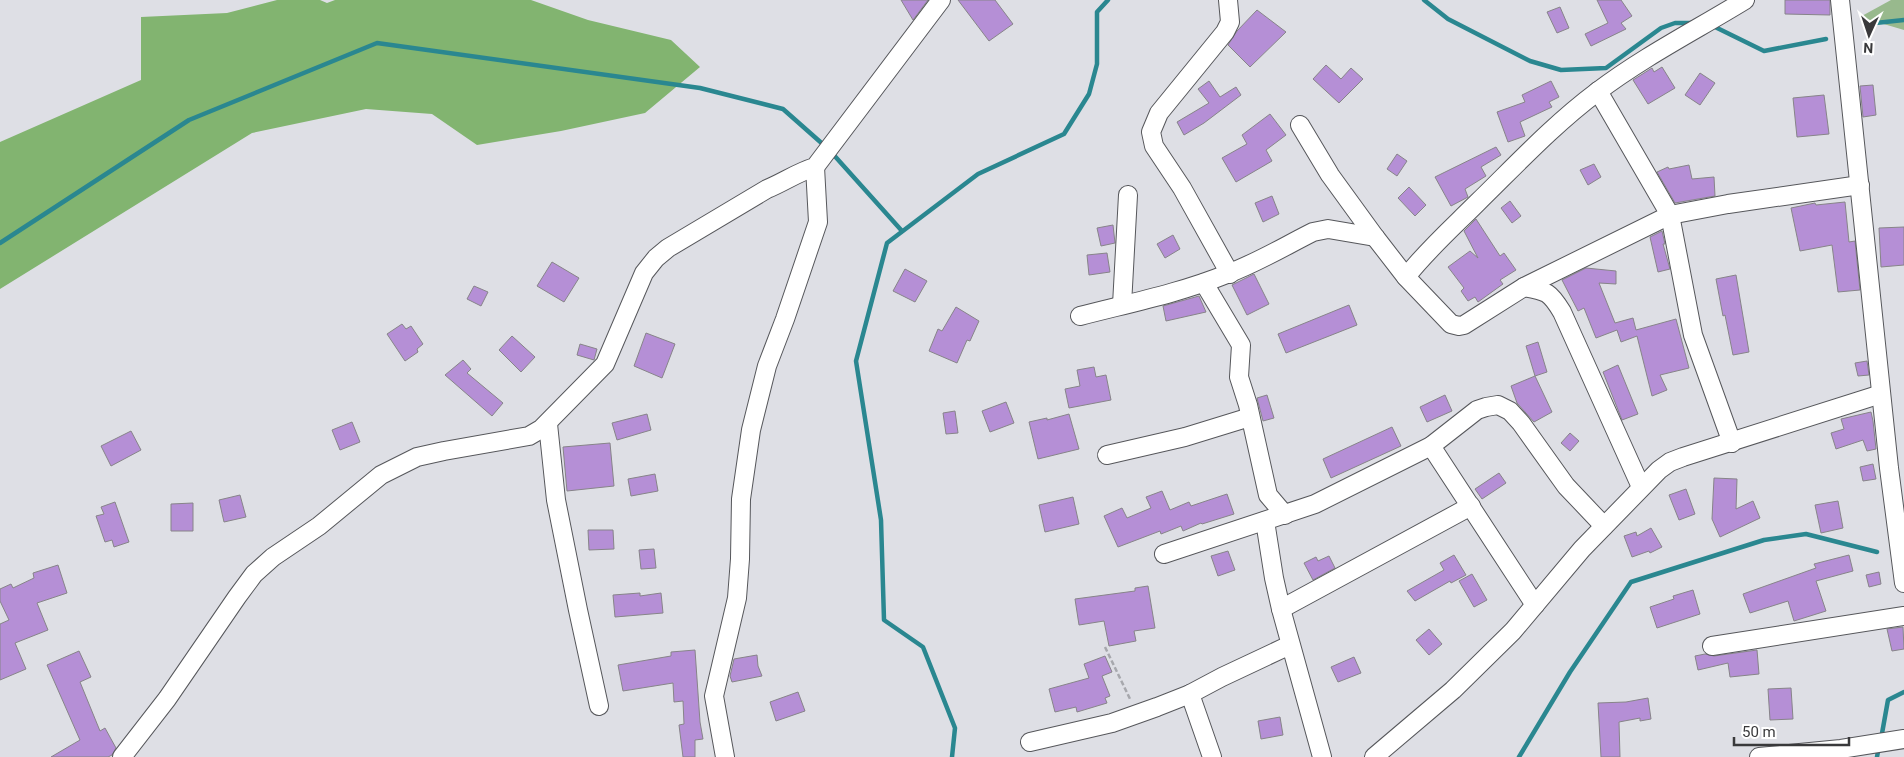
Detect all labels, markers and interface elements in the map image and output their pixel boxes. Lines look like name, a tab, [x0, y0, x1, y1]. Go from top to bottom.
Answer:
north arrow	[1844, 10, 1894, 60]
text: N	[1863, 40, 1874, 56]
scale bar	[1734, 714, 1849, 746]
text: 50 m	[1742, 723, 1776, 741]

